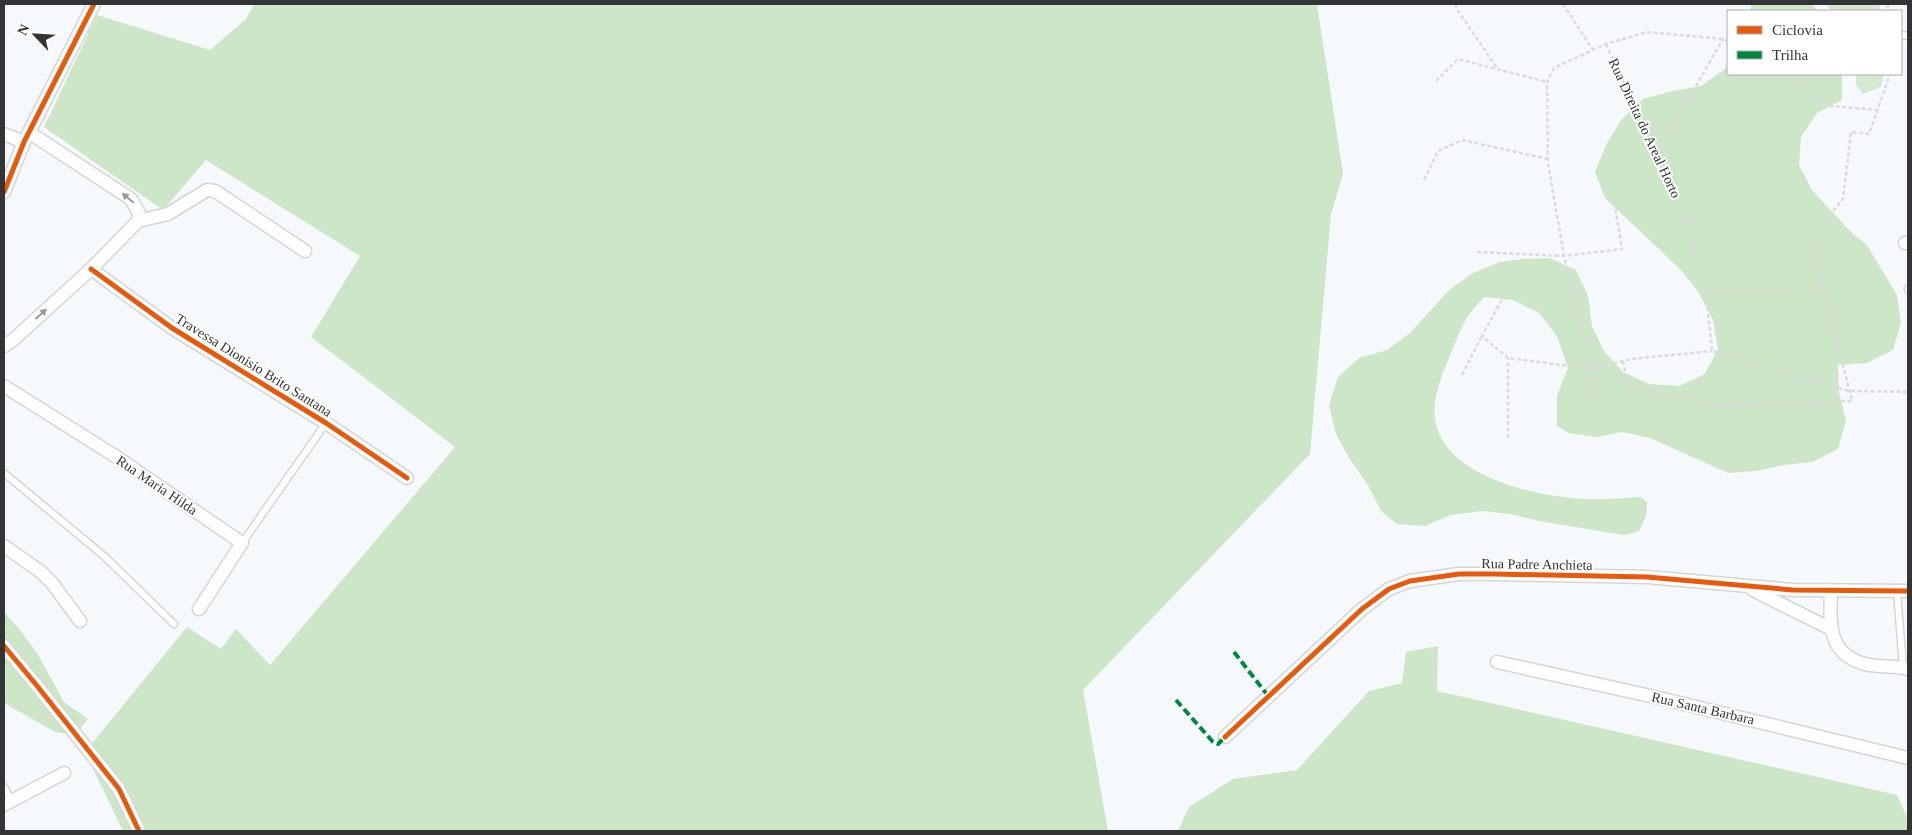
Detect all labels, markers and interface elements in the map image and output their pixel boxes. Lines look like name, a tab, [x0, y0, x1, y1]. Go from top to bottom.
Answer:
north arrow	[10, 10, 60, 60]
legend	[1727, 10, 1902, 75]
text: N	[15, 22, 33, 37]
text: Ciclovia	[1772, 22, 1823, 38]
text: Trilha	[1772, 47, 1808, 63]
street label: Rua Direita do Areal Horto	[1606, 56, 1684, 200]
one-way arrow	[122, 192, 135, 203]
one-way arrow	[34, 308, 46, 320]
street label: Travessa Dionisio Brito Santana	[173, 311, 335, 420]
street label: Rua Maria Hilda	[114, 453, 201, 518]
street label: Rua Padre Anchieta	[1481, 556, 1593, 573]
street label: Rua Santa Barbara	[1650, 689, 1756, 728]

